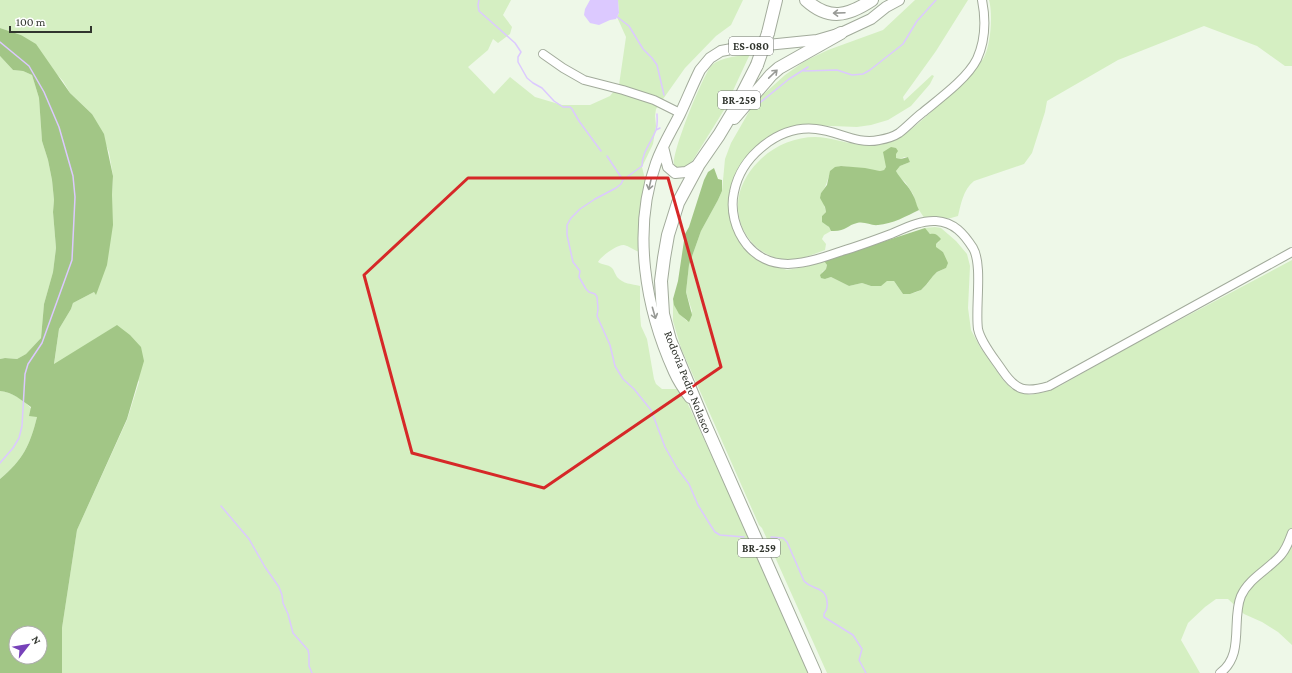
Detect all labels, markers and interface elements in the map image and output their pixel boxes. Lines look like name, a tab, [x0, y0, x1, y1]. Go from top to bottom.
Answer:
scale bar	[10, 8, 91, 34]
one-way arrow	[833, 10, 846, 17]
text: 100 m	[16, 15, 46, 29]
road number: ES-080	[729, 37, 773, 55]
one-way arrow	[768, 70, 778, 79]
road number: BR-259	[718, 91, 760, 109]
one-way arrow	[646, 177, 654, 190]
one-way arrow	[650, 306, 658, 319]
street label: Rodovia Pedro Nolasco	[661, 329, 715, 435]
road number: BR-259	[738, 539, 780, 557]
north arrow	[8, 625, 48, 665]
text: N	[29, 634, 44, 647]

